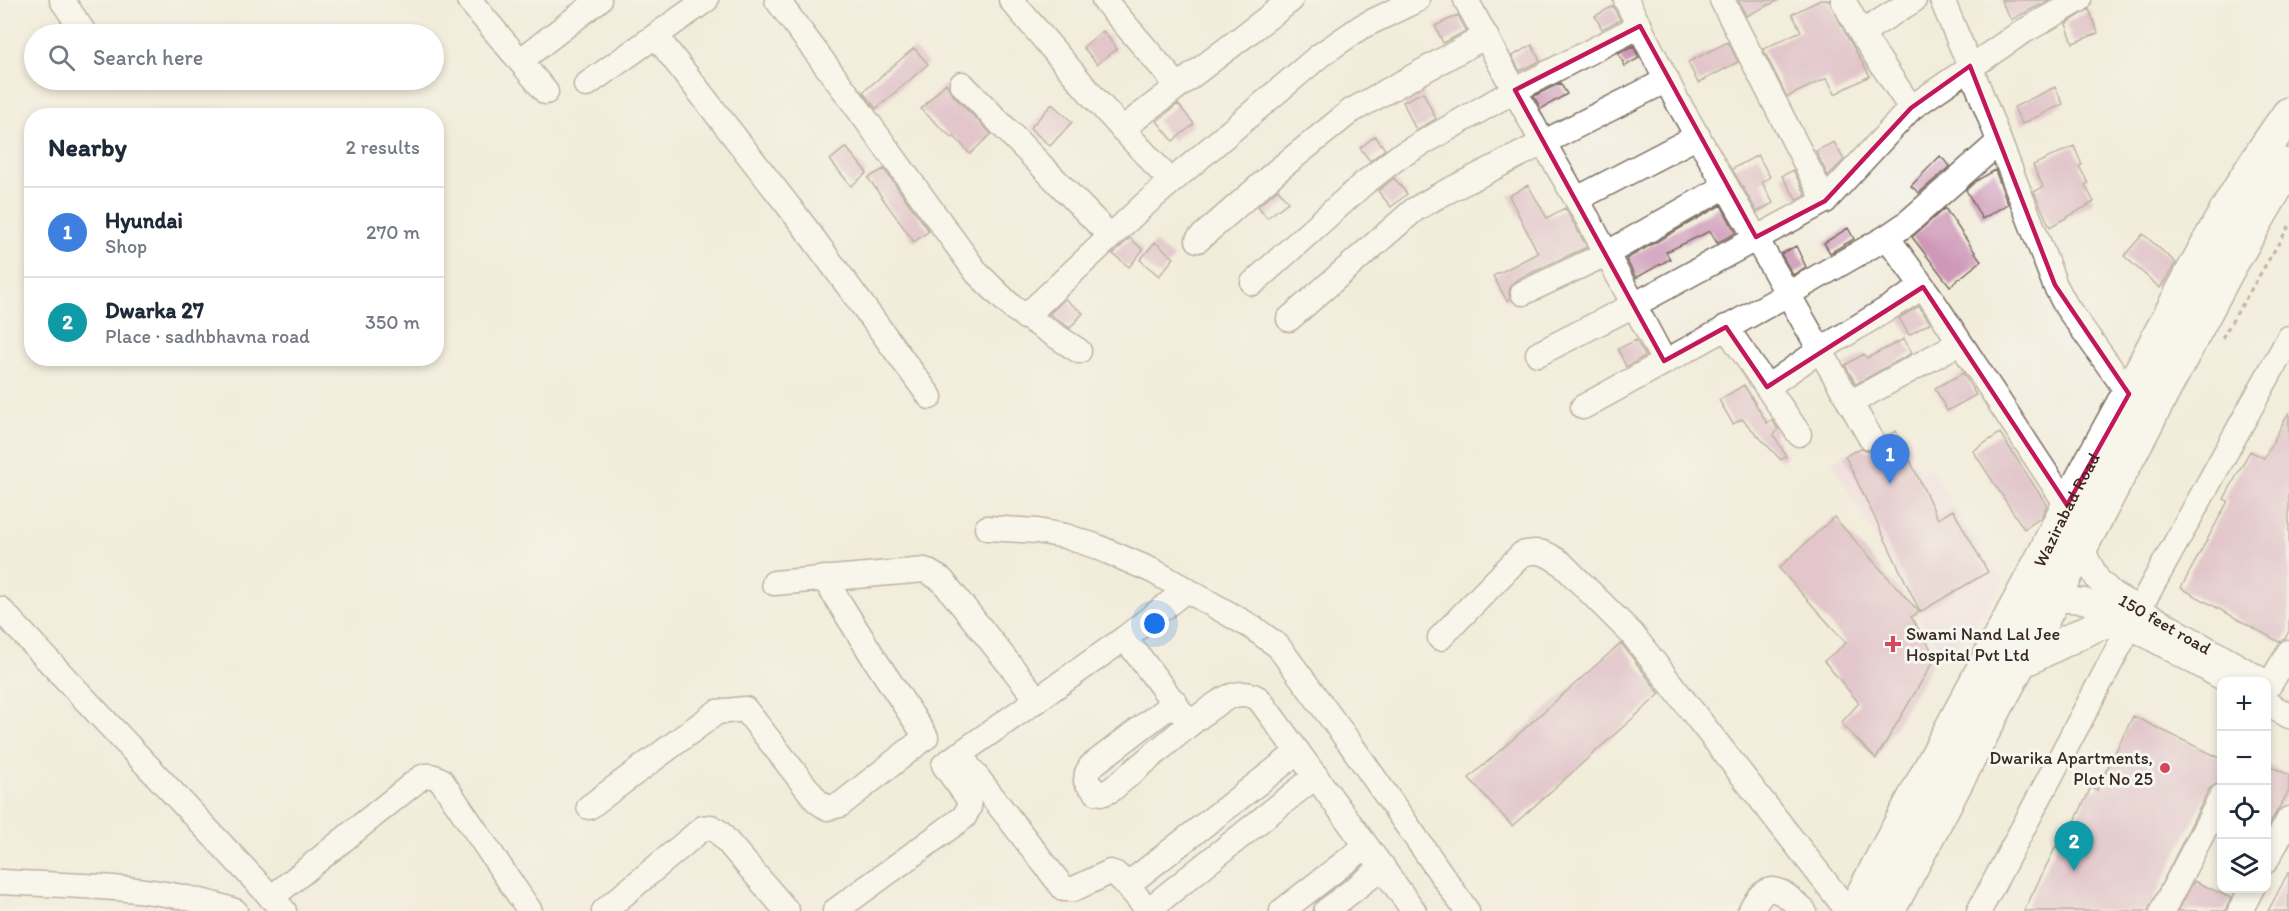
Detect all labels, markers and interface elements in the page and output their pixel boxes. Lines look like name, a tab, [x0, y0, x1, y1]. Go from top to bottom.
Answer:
search box	[24, 24, 444, 90]
icon: search	[45, 41, 78, 74]
text: Search here	[93, 44, 203, 71]
text: Nearby	[48, 131, 127, 163]
text: 2 results	[346, 135, 420, 159]
text: Hyundai	[105, 207, 183, 234]
text: 1	[63, 220, 72, 244]
text: 270 m	[366, 220, 420, 244]
text: Shop	[105, 234, 147, 258]
text: Dwarka 27	[105, 297, 204, 324]
text: 2	[62, 310, 73, 334]
text: 350 m	[365, 310, 420, 334]
text: Place · sadhbhavna road	[105, 324, 310, 348]
pin: 1	[1870, 434, 1910, 484]
street label: Wazirabad Road	[2029, 449, 2105, 571]
street label: 150 feet road	[2115, 589, 2215, 660]
your location	[1140, 609, 1169, 638]
place label: Swami Nand Lal Jee Hospital Pvt Ltd	[1906, 623, 2060, 666]
marker: Swami Nand Lal Jee Hospital Pvt Ltd	[1884, 635, 1902, 653]
map controls	[2217, 677, 2271, 893]
button: +	[2217, 677, 2271, 731]
button: −	[2217, 731, 2271, 785]
place label: Dwarika Apartments, Plot No 25	[1989, 747, 2153, 790]
marker: Dwarika Apartments, Plot No 25	[2158, 761, 2172, 775]
button: locate	[2217, 785, 2271, 839]
pin: 2	[2054, 822, 2094, 871]
button: layers	[2217, 839, 2271, 893]

